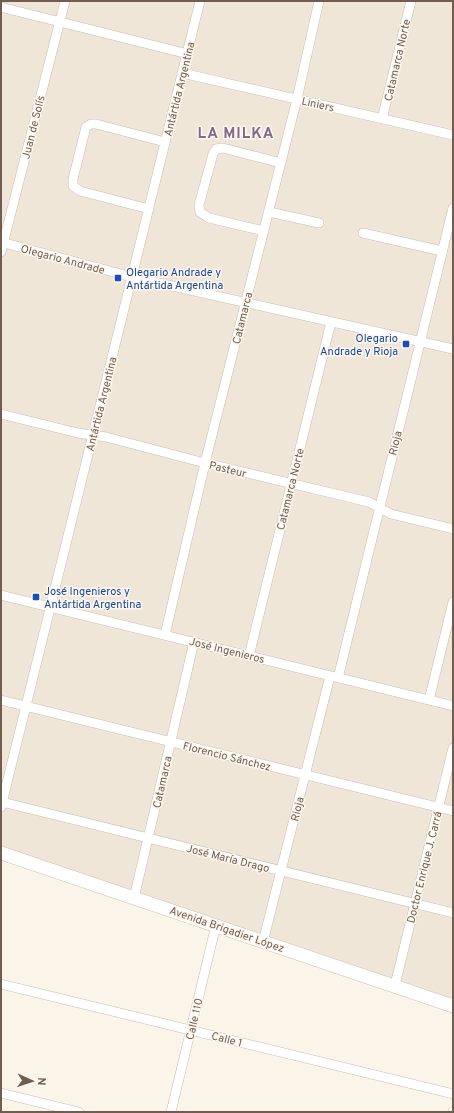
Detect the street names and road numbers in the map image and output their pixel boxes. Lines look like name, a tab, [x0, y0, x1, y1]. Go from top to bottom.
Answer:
street label: Catamarca Norte	[382, 18, 414, 103]
street label: Antártida Argentina	[161, 40, 199, 138]
street label: Juan de Solís	[19, 94, 49, 160]
street label: Liniers	[300, 94, 336, 116]
street label: Olegario Andrade	[19, 242, 106, 278]
street label: Catamarca	[230, 291, 256, 346]
street label: Antártida Argentina	[83, 355, 121, 453]
street label: Rioja	[386, 429, 406, 457]
street label: Catamarca Norte	[274, 447, 308, 532]
street label: Pasteur	[208, 459, 249, 482]
street label: José Ingenieros	[188, 635, 266, 667]
street label: Florencio Sánchez	[181, 739, 272, 775]
street label: Catamarca	[150, 755, 176, 810]
street label: Rioja	[288, 795, 308, 823]
street label: Doctor Enrique J. Carrá	[404, 810, 446, 925]
street label: José María Drago	[185, 842, 271, 876]
street label: Avenida Brigadier López	[167, 904, 286, 956]
street label: Calle 110	[183, 997, 207, 1041]
street label: Calle 1	[210, 1029, 244, 1051]

